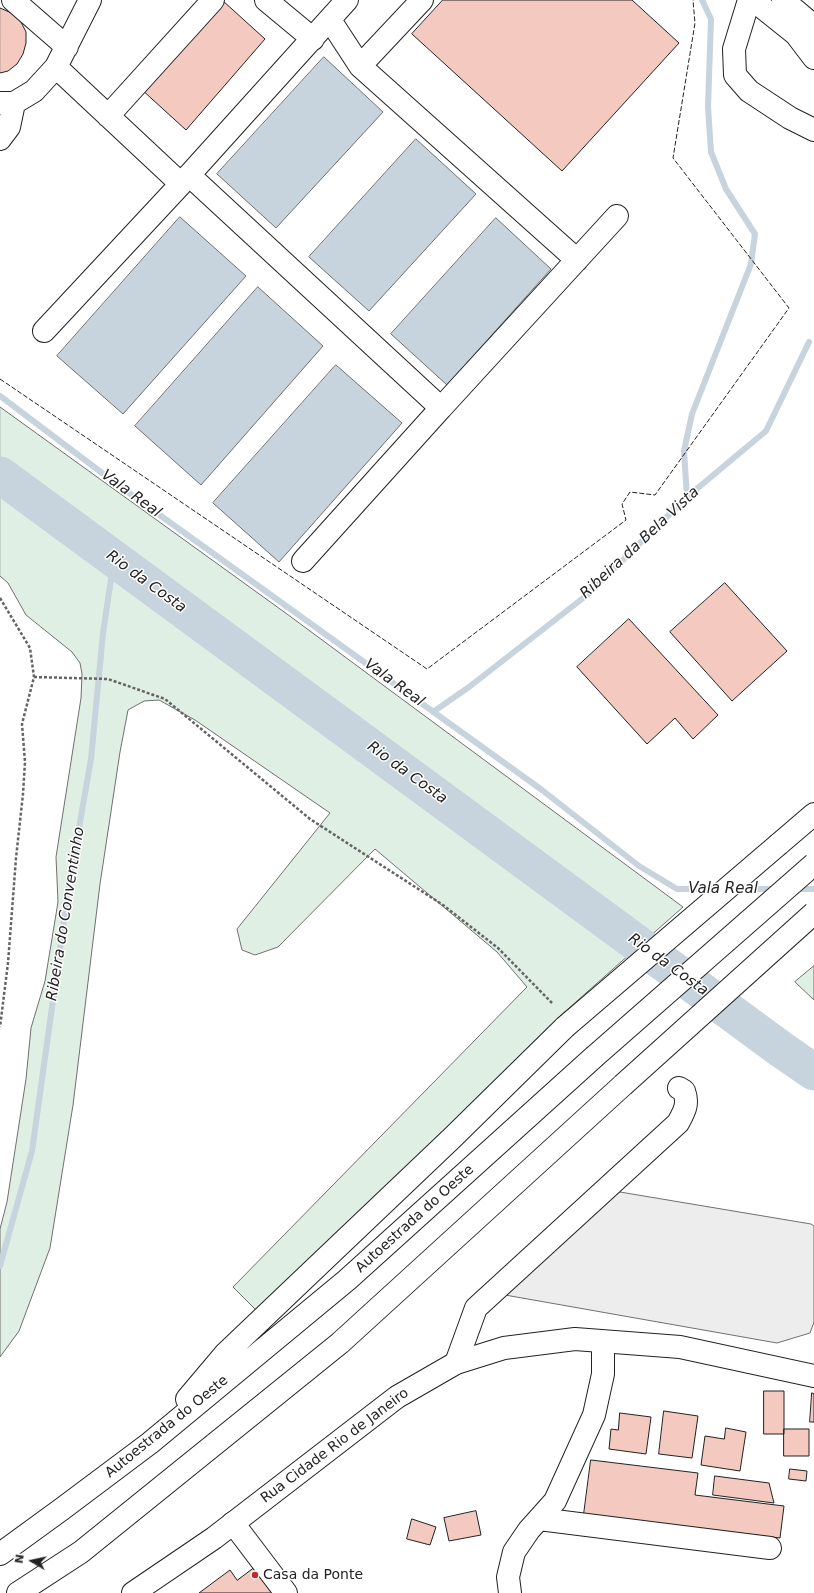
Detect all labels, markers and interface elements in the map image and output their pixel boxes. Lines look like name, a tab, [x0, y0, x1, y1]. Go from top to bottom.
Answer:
water label: Vala Real	[98, 466, 164, 522]
water label: Ribeira da Bela Vista	[577, 483, 703, 603]
water label: Rio da Costa	[102, 547, 190, 617]
water label: Vala Real	[361, 655, 427, 711]
water label: Rio da Costa	[363, 738, 451, 808]
water label: Ribeira do Conventinho	[43, 826, 89, 1002]
water label: Vala Real	[688, 880, 758, 898]
water label: Rio da Costa	[624, 930, 712, 1000]
street label: Autoestrada do Oeste	[352, 1162, 478, 1276]
street label: Autoestrada do Oeste	[102, 1372, 232, 1482]
street label: Rua Cidade Rio de Janeiro	[258, 1385, 412, 1507]
north arrow	[12, 1541, 52, 1581]
text: N	[13, 1553, 27, 1565]
place label: Casa da Ponte	[263, 1567, 363, 1583]
marker: Casa da Ponte	[250, 1570, 260, 1580]

